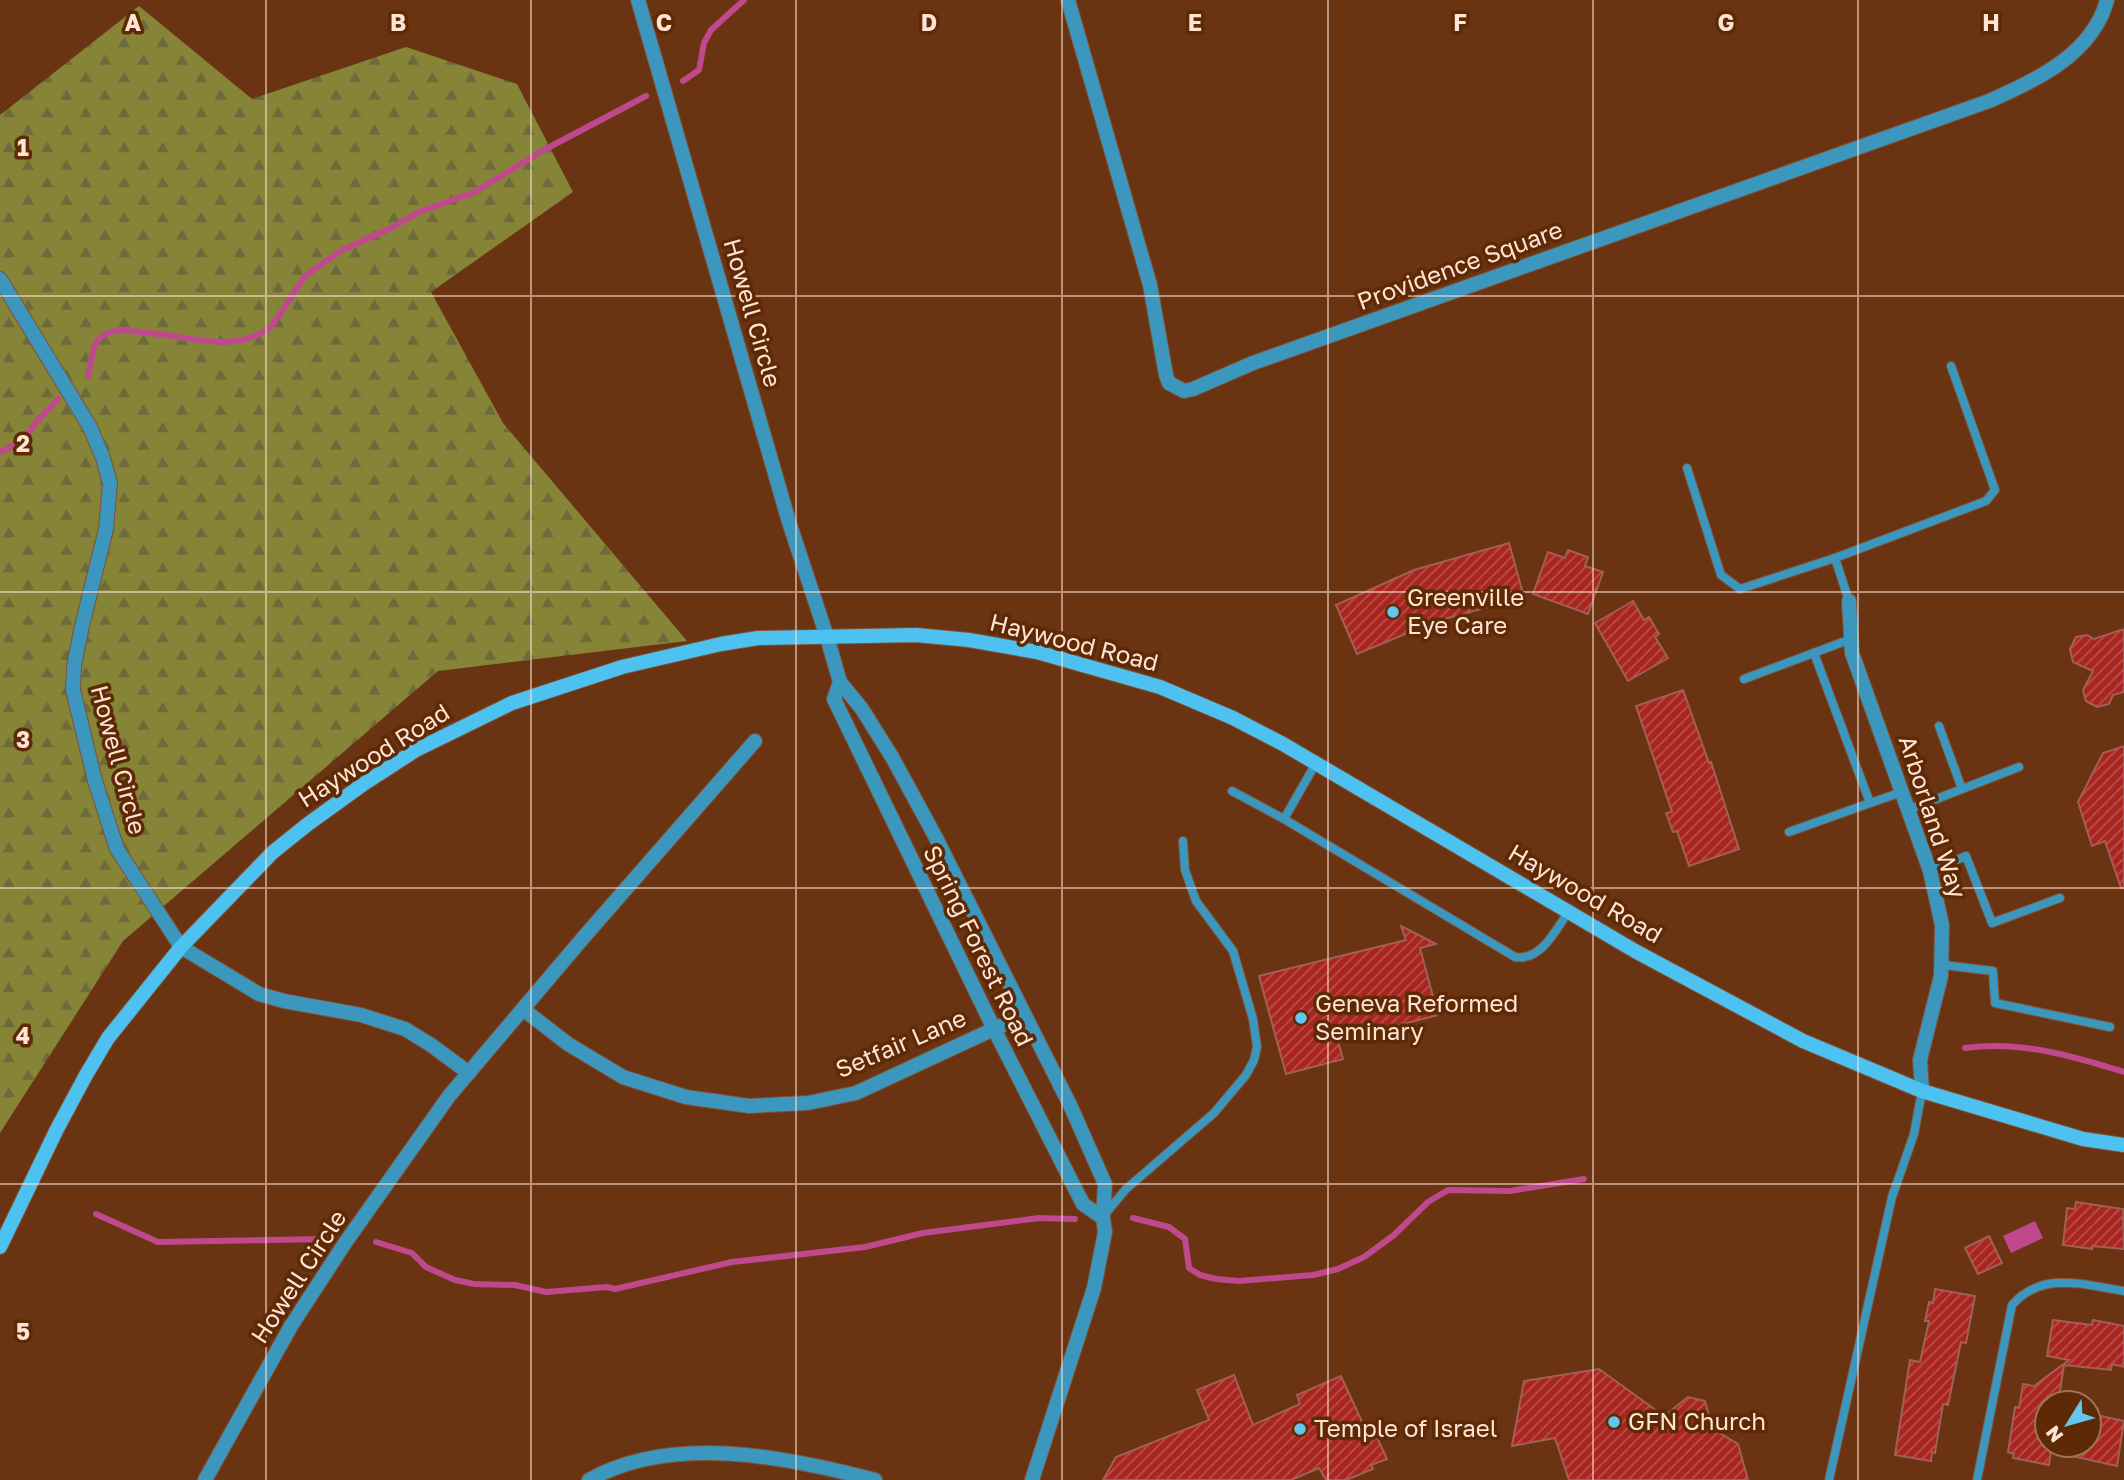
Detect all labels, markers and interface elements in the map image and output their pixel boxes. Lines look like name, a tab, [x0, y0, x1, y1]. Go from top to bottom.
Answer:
text: A	[125, 8, 142, 36]
text: B	[390, 8, 406, 36]
text: C	[656, 8, 672, 36]
text: D	[921, 8, 937, 36]
text: E	[1188, 8, 1202, 36]
text: F	[1453, 8, 1467, 36]
text: G	[1718, 8, 1734, 36]
text: H	[1982, 8, 2000, 36]
text: 1	[17, 133, 29, 161]
street label: Providence Square	[1353, 214, 1566, 315]
street label: Howell Circle	[718, 235, 788, 390]
text: 2	[16, 429, 30, 457]
place label: Greenville Eye Care	[1407, 582, 1524, 639]
marker: Greenville Eye Care	[1385, 604, 1401, 620]
street label: Haywood Road	[987, 607, 1162, 677]
street label: Howell Circle	[86, 682, 153, 837]
street label: Haywood Road	[292, 697, 454, 813]
text: 3	[16, 725, 30, 753]
street label: Arborland Way	[1893, 732, 1973, 902]
street label: Haywood Road	[1504, 837, 1668, 948]
street label: Spring Forest Road	[918, 840, 1041, 1051]
place label: Geneva Reformed Seminary	[1315, 988, 1518, 1045]
street label: Setfair Lane	[831, 1002, 970, 1083]
marker: Geneva Reformed Seminary	[1293, 1010, 1309, 1026]
text: 4	[16, 1021, 30, 1049]
street label: Howell Circle	[244, 1204, 352, 1348]
text: 5	[16, 1317, 30, 1345]
north arrow	[2033, 1389, 2103, 1459]
place label: GFN Church	[1628, 1406, 1766, 1435]
place label: Temple of Israel	[1314, 1413, 1497, 1442]
marker: GFN Church	[1606, 1414, 1622, 1430]
marker: Temple of Israel	[1292, 1421, 1308, 1437]
text: N	[2040, 1422, 2068, 1447]

